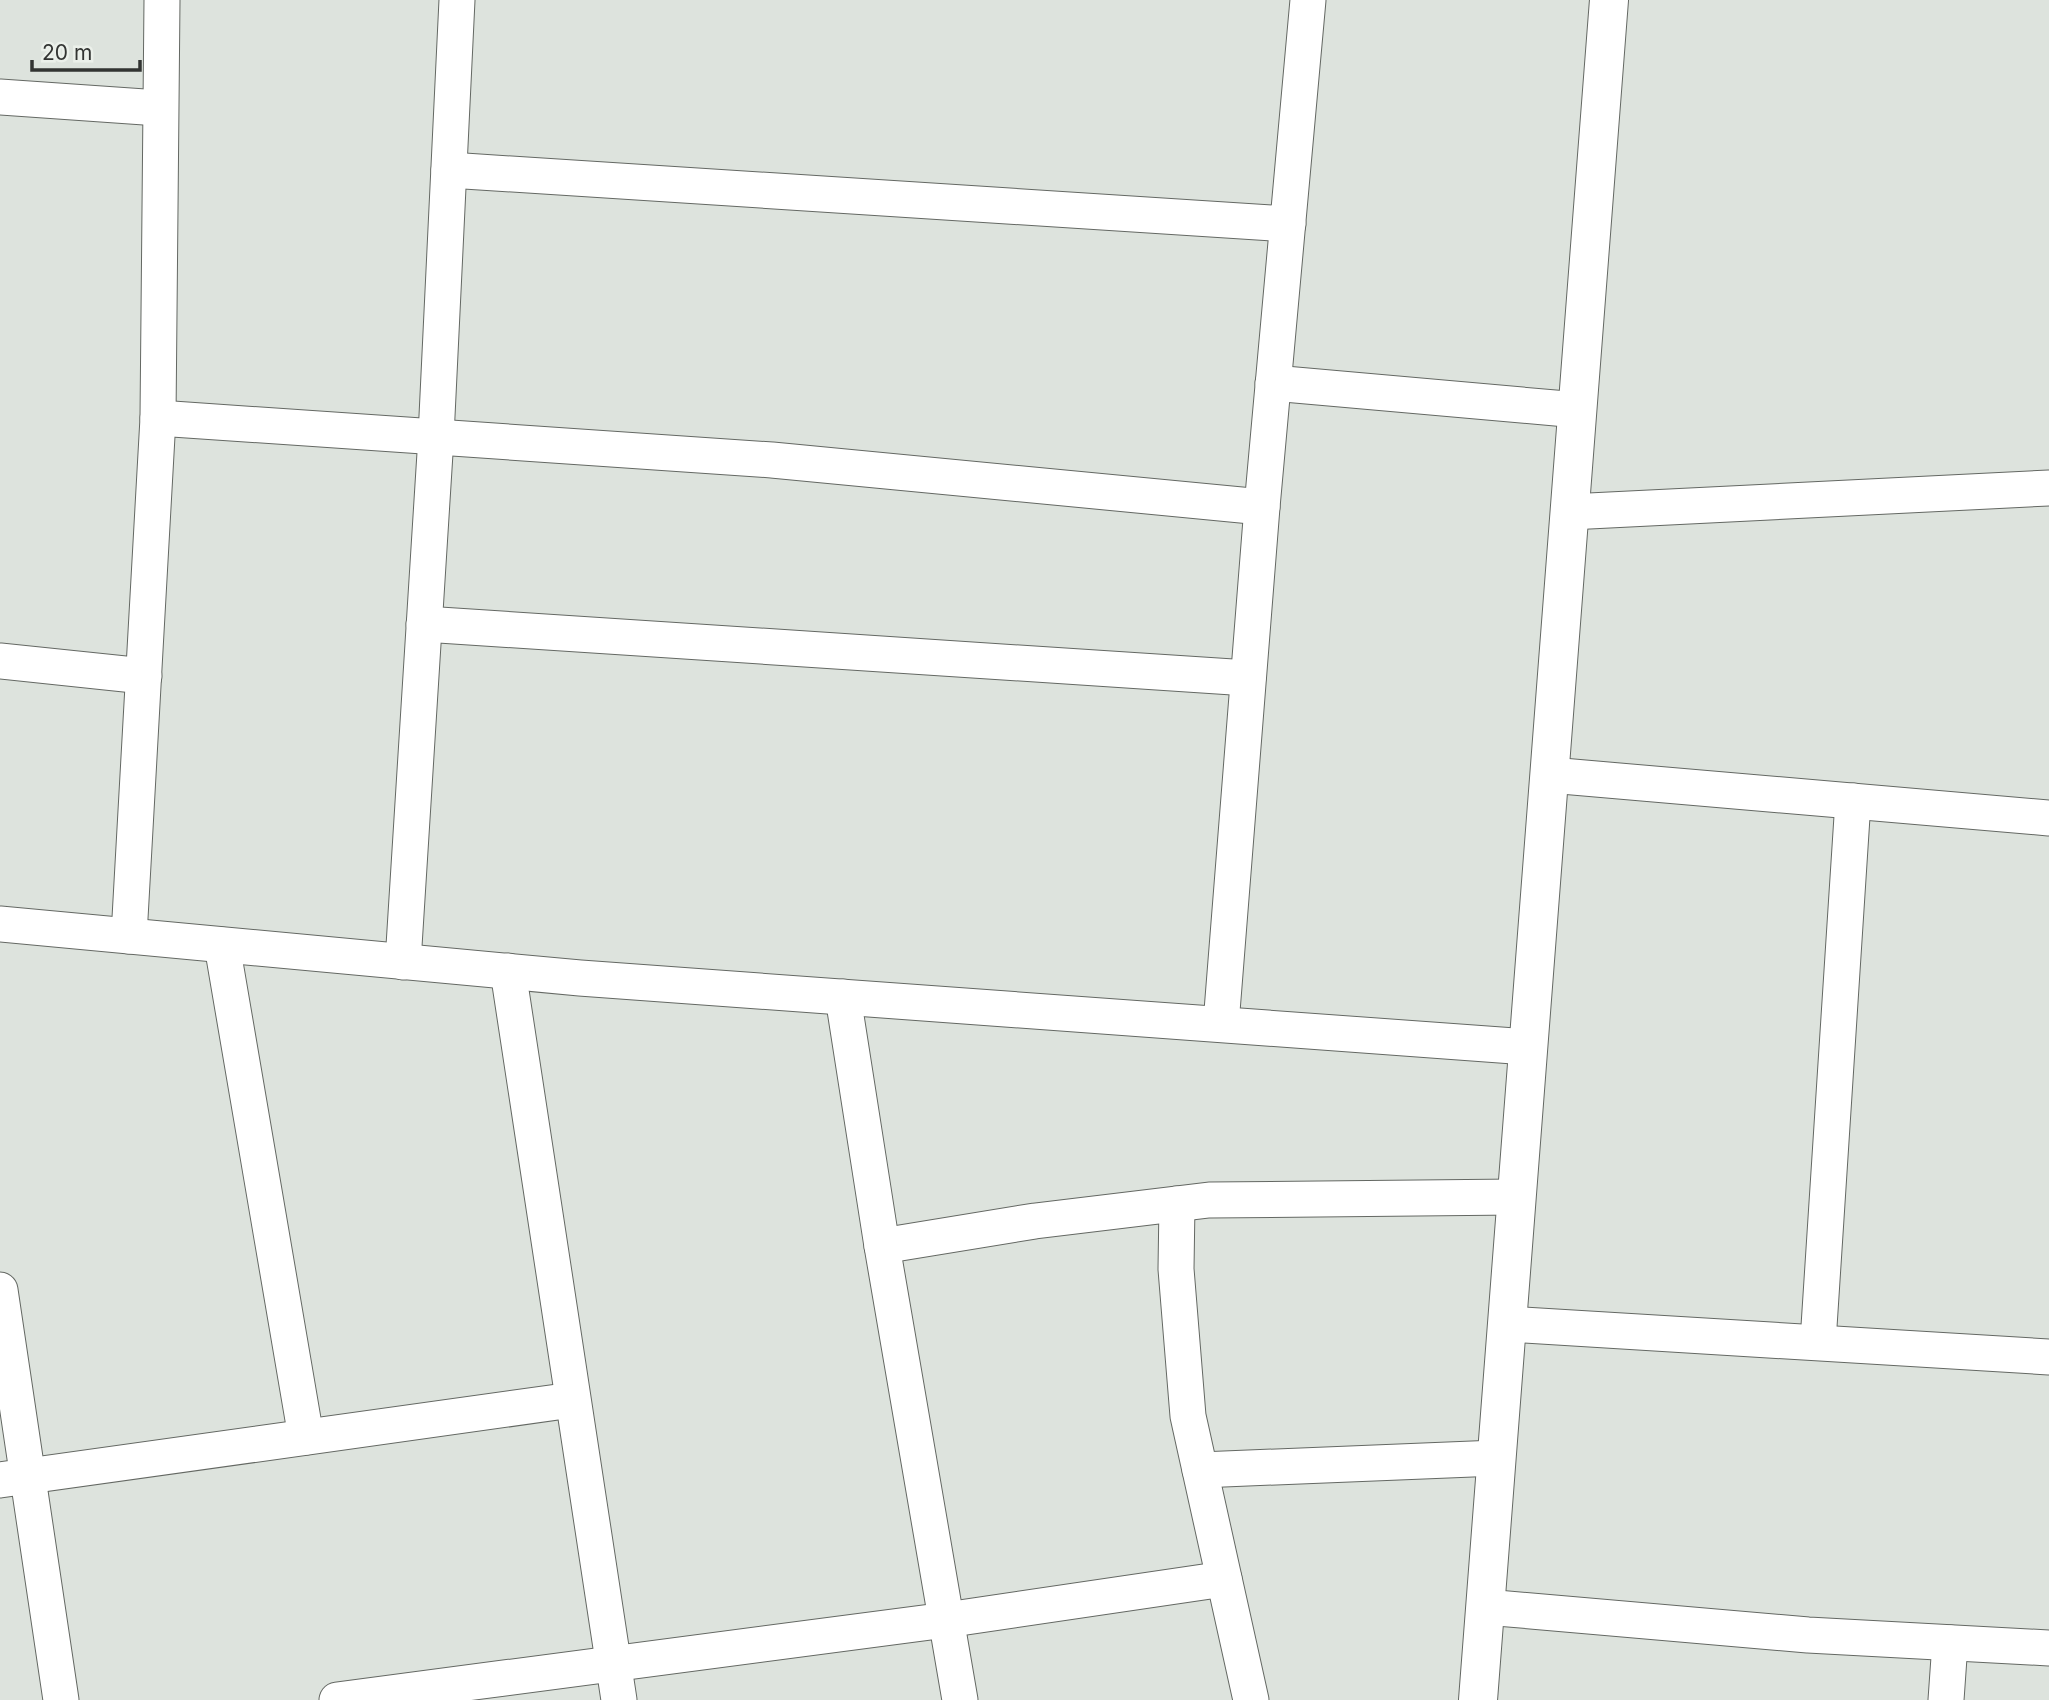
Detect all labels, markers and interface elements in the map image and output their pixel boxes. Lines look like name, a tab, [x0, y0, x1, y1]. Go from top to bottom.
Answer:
scale bar	[32, 28, 140, 72]
text: 20 m	[42, 40, 92, 65]

